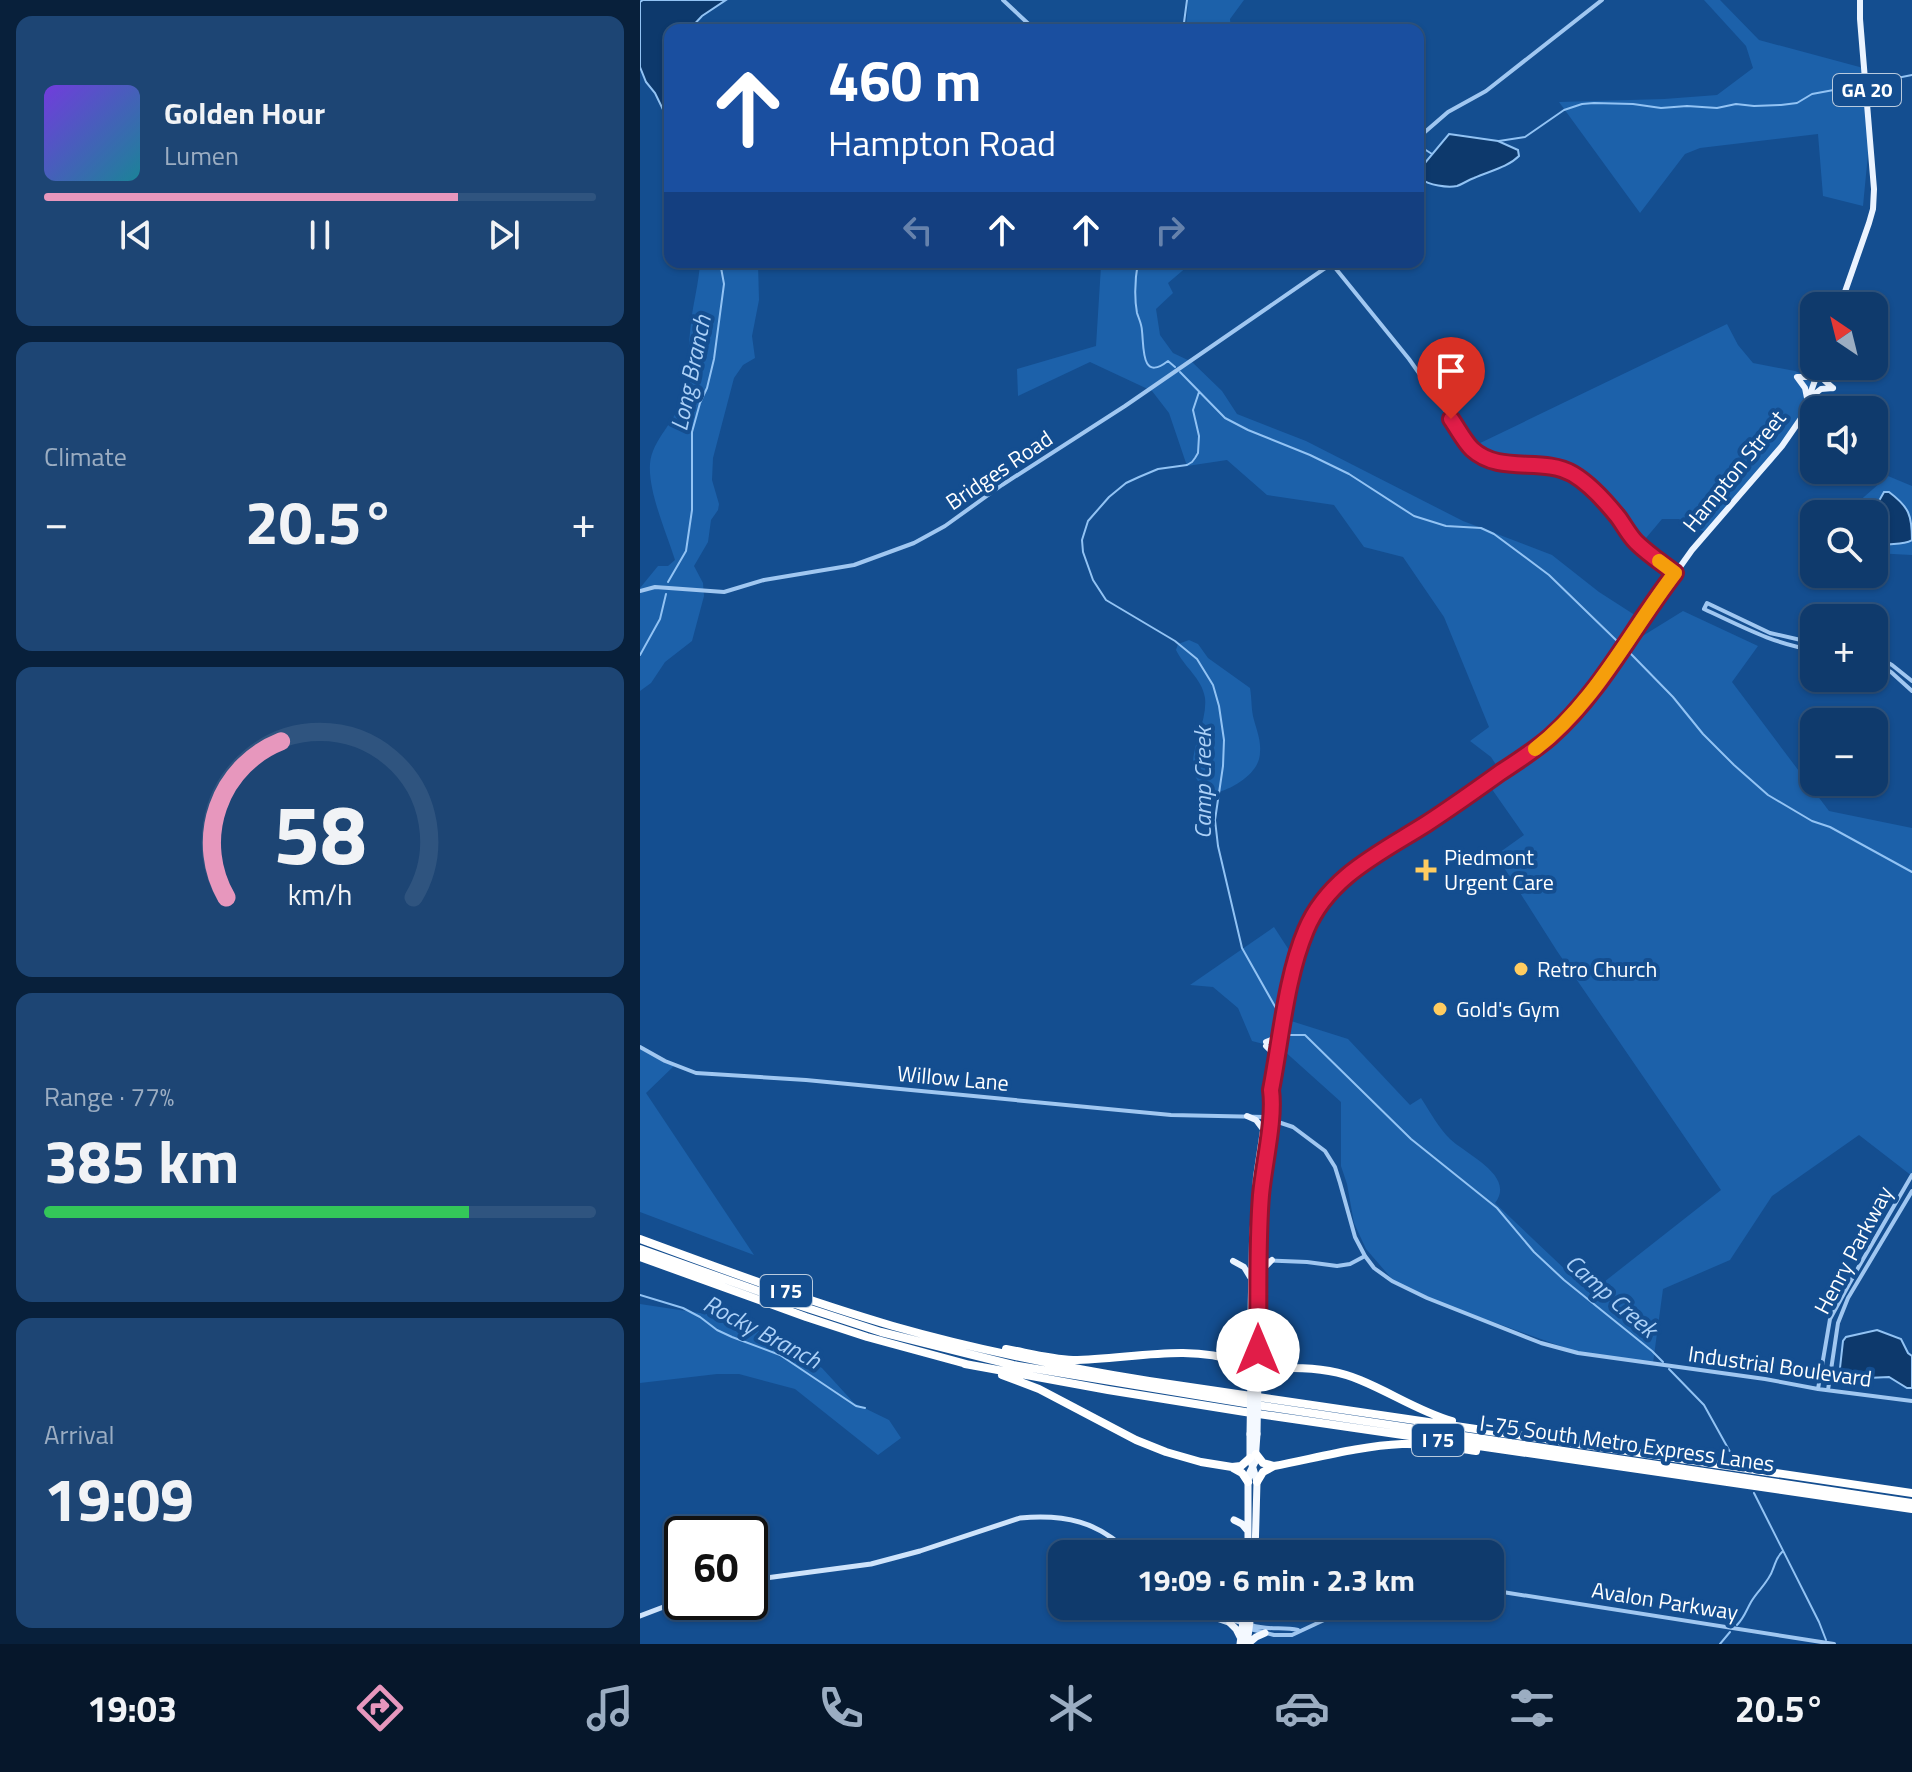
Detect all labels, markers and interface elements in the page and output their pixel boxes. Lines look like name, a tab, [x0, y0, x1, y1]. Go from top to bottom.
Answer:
text: 460 m	[828, 38, 981, 123]
icon: ahead	[696, 56, 800, 160]
road number: GA 20	[1833, 74, 1901, 106]
text: Golden Hour	[164, 90, 325, 136]
text: Hampton Road	[828, 115, 1056, 170]
text: Lumen	[164, 136, 239, 175]
icon: left	[896, 208, 940, 252]
icon: ahead	[980, 208, 1024, 252]
icon: ahead	[1064, 208, 1108, 252]
icon: right	[1148, 208, 1192, 252]
icon: previous	[114, 213, 158, 257]
icon: pause	[298, 213, 342, 257]
icon: next	[482, 213, 526, 257]
north arrow	[1800, 292, 1888, 380]
map controls	[1800, 292, 1888, 796]
water label: Long Branch	[660, 311, 720, 434]
pin	[1417, 337, 1485, 419]
icon: arrive	[1429, 349, 1473, 393]
button: sound	[1800, 396, 1888, 484]
street label: Hampton Street	[1674, 402, 1794, 539]
street label: Bridges Road	[939, 422, 1059, 518]
text: Climate	[44, 437, 127, 476]
text: 20.5°	[245, 476, 395, 567]
text: −	[44, 488, 69, 555]
text: +	[571, 488, 596, 555]
button: search	[1800, 500, 1888, 588]
button: +	[1800, 604, 1888, 692]
button: −	[1800, 708, 1888, 796]
water label: Camp Creek	[1184, 724, 1220, 839]
text: 58	[273, 770, 367, 896]
place label: Piedmont Urgent Care	[1444, 840, 1554, 899]
marker: Piedmont Urgent Care	[1415, 859, 1437, 881]
text: km/h	[288, 873, 352, 916]
place label: Retro Church	[1537, 952, 1657, 986]
marker: Retro Church	[1512, 960, 1530, 978]
place label: Gold's Gym	[1456, 992, 1560, 1026]
marker: Gold's Gym	[1431, 1000, 1449, 1018]
street label: Willow Lane	[896, 1056, 1010, 1100]
text: Range · 77%	[44, 1077, 174, 1116]
text: 385 km	[44, 1115, 239, 1206]
street label: Henry Parkway	[1805, 1179, 1901, 1320]
water label: Camp Creek	[1558, 1245, 1668, 1348]
road number: I 75	[760, 1275, 812, 1307]
water label: Rocky Branch	[697, 1285, 829, 1378]
position arrow	[1216, 1308, 1300, 1392]
street label: Industrial Boulevard	[1686, 1336, 1874, 1396]
street label: I-75 South Metro Express Lanes	[1477, 1405, 1777, 1481]
text: Arrival	[44, 1415, 115, 1454]
road number: I 75	[1412, 1424, 1464, 1456]
text: 19:09	[44, 1453, 194, 1544]
speed limit sign: 60	[664, 1516, 768, 1620]
text: 19:09 · 6 min · 2.3 km	[1137, 1557, 1415, 1603]
street label: Avalon Parkway	[1589, 1573, 1741, 1629]
icon: directions	[352, 1680, 408, 1736]
icon: music	[582, 1680, 638, 1736]
icon: phone	[813, 1680, 869, 1736]
icon: climate	[1043, 1680, 1099, 1736]
icon: car	[1274, 1680, 1330, 1736]
icon: filters	[1504, 1680, 1560, 1736]
text: 19:03	[87, 1681, 177, 1736]
text: 20.5°	[1735, 1681, 1825, 1736]

